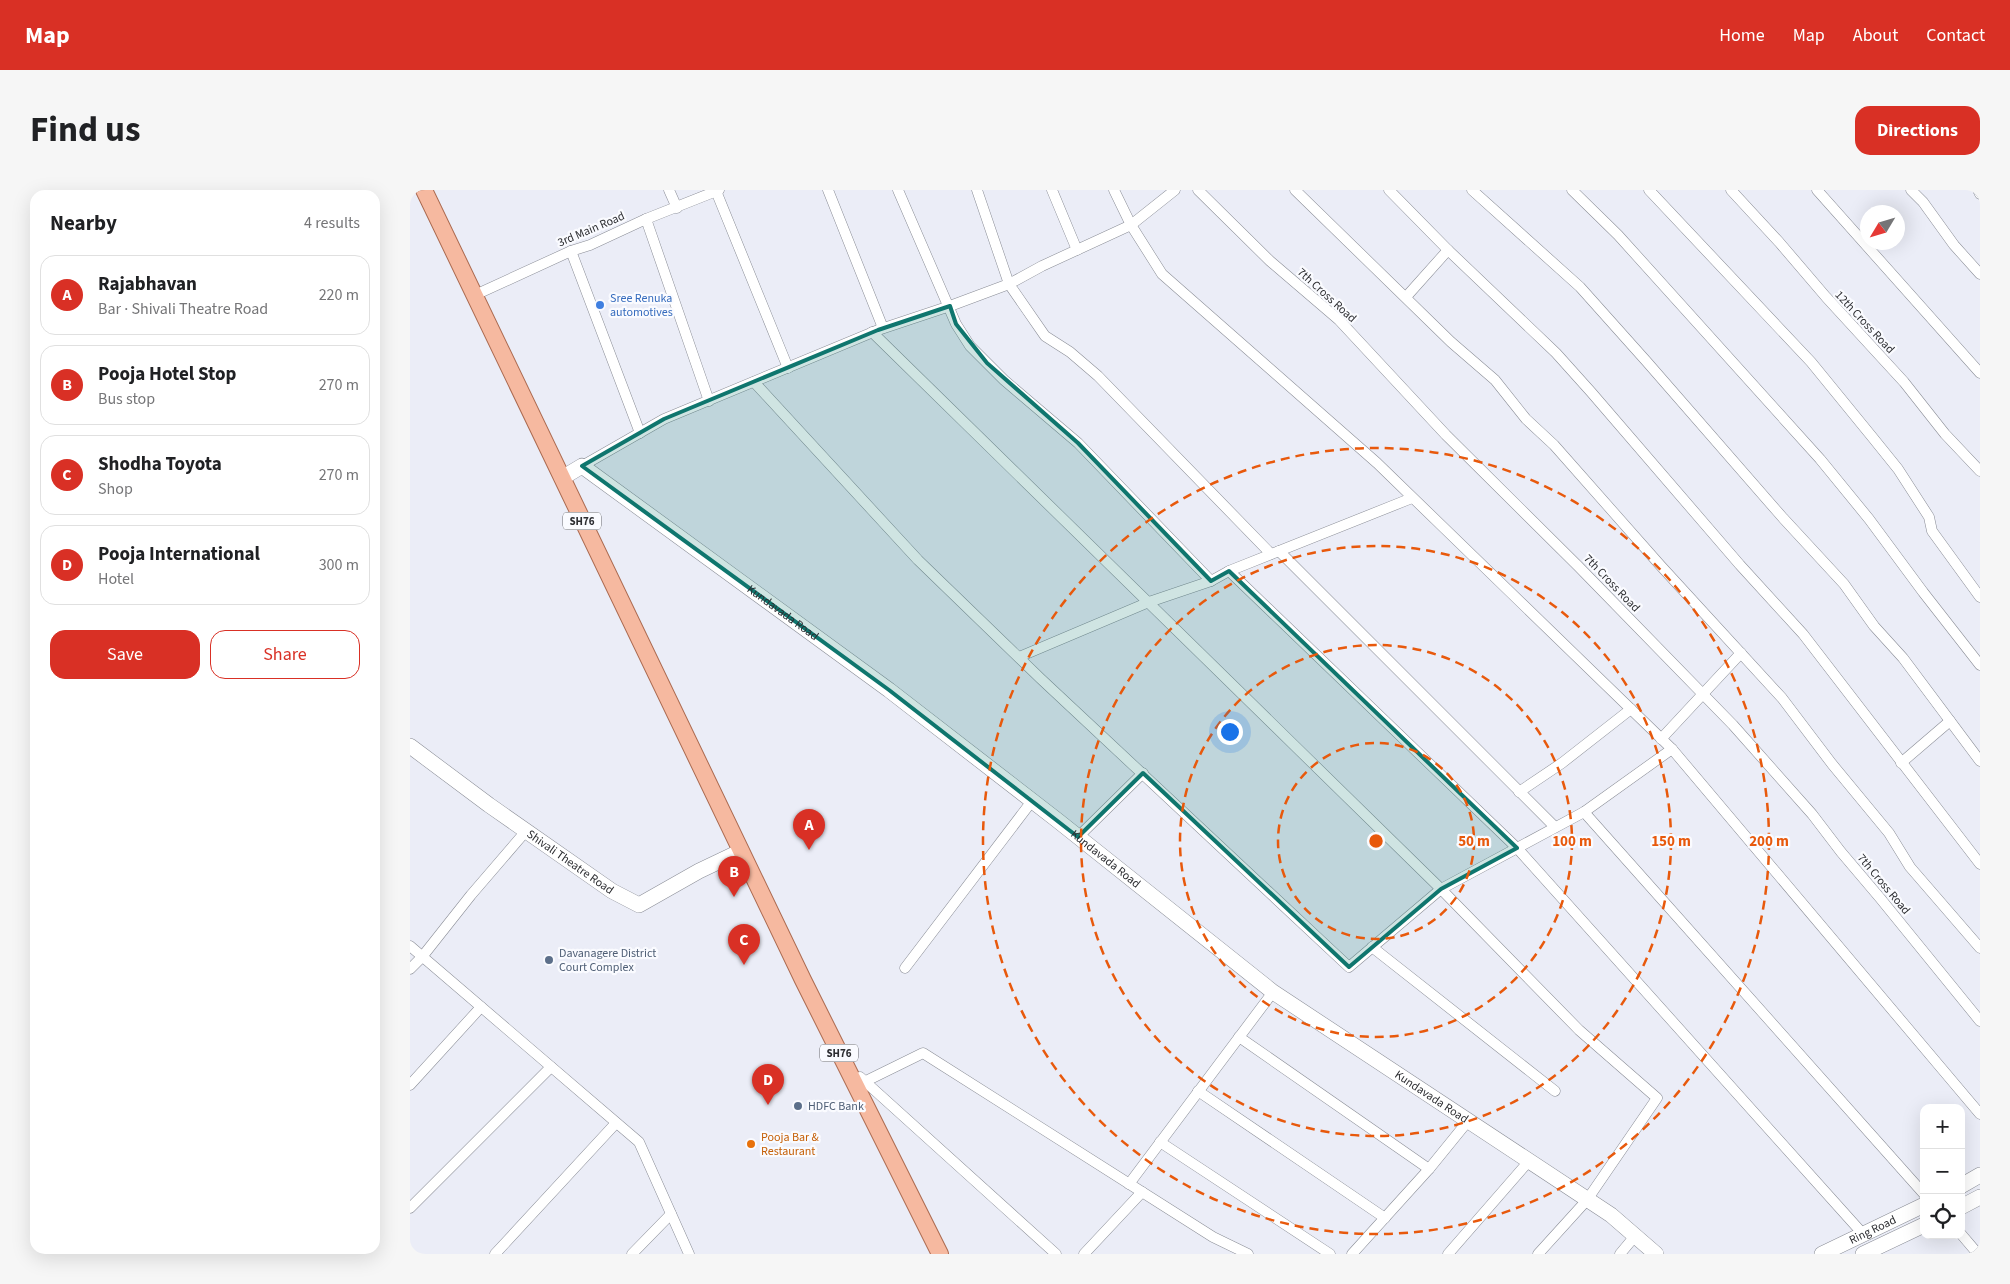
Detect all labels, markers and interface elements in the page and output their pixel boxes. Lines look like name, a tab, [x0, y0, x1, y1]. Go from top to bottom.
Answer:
text: Map	[25, 18, 70, 53]
text: Home	[1719, 23, 1765, 48]
text: Map	[1793, 23, 1825, 48]
text: About	[1853, 23, 1898, 48]
text: Contact	[1926, 23, 1985, 48]
text: Find us	[30, 105, 140, 155]
button: Directions	[1855, 106, 1980, 155]
north arrow	[1860, 205, 1905, 250]
text: Nearby	[50, 208, 117, 238]
street label: 3rd Main Road	[555, 208, 627, 251]
text: 4 results	[304, 212, 360, 234]
street label: 7th Cross Road	[1293, 264, 1360, 327]
text: Rajabhavan	[98, 271, 197, 298]
text: A	[62, 284, 72, 306]
text: 220 m	[319, 284, 359, 306]
street label: 12th Cross Road	[1831, 287, 1898, 358]
place label: Sree Renuka automotives	[610, 290, 673, 321]
text: Bar · Shivali Theatre Road	[98, 298, 268, 320]
marker: Sree Renuka automotives	[594, 299, 606, 311]
text: Pooja Hotel Stop	[98, 361, 236, 388]
text: B	[62, 374, 72, 396]
text: 270 m	[319, 374, 359, 396]
text: Bus stop	[98, 388, 155, 410]
text: Shodha Toyota	[98, 451, 222, 478]
text: C	[62, 464, 72, 486]
text: 270 m	[319, 464, 359, 486]
text: Shop	[98, 478, 133, 500]
road number: SH76	[563, 512, 601, 530]
text: Pooja International	[98, 541, 260, 568]
street label: 7th Cross Road	[1580, 551, 1644, 616]
text: D	[62, 554, 72, 576]
text: 300 m	[319, 554, 359, 576]
text: Hotel	[98, 568, 134, 590]
street label: Kundavada Road	[743, 581, 822, 645]
button: Save	[50, 630, 200, 679]
button: Share	[210, 630, 360, 679]
your location	[1217, 719, 1243, 745]
pin: A	[793, 809, 825, 850]
street label: Shivali Theatre Road	[523, 826, 617, 899]
street label: Kundavada Road	[1067, 826, 1144, 892]
text: 50 m	[1458, 831, 1490, 852]
text: 100 m	[1552, 831, 1592, 852]
text: 150 m	[1651, 831, 1691, 852]
text: 200 m	[1749, 831, 1789, 852]
centre of rings	[1367, 832, 1385, 850]
street label: 7th Cross Road	[1853, 850, 1914, 918]
pin: B	[718, 856, 750, 897]
pin: C	[728, 924, 760, 965]
place label: Davanagere District Court Complex	[559, 945, 656, 976]
marker: Davanagere District Court Complex	[543, 954, 555, 966]
road number: SH76	[820, 1044, 858, 1061]
pin: D	[752, 1064, 784, 1105]
street label: Kundavada Road	[1391, 1067, 1472, 1128]
place label: HDFC Bank	[808, 1098, 864, 1115]
marker: HDFC Bank	[792, 1100, 804, 1112]
map controls	[1920, 1104, 1965, 1239]
button: +	[1920, 1104, 1965, 1149]
place label: Pooja Bar & Restaurant	[761, 1129, 820, 1160]
marker: Pooja Bar & Restaurant	[745, 1138, 757, 1150]
button: −	[1920, 1149, 1965, 1194]
button: locate	[1920, 1194, 1965, 1239]
street label: Ring Road	[1846, 1212, 1899, 1249]

